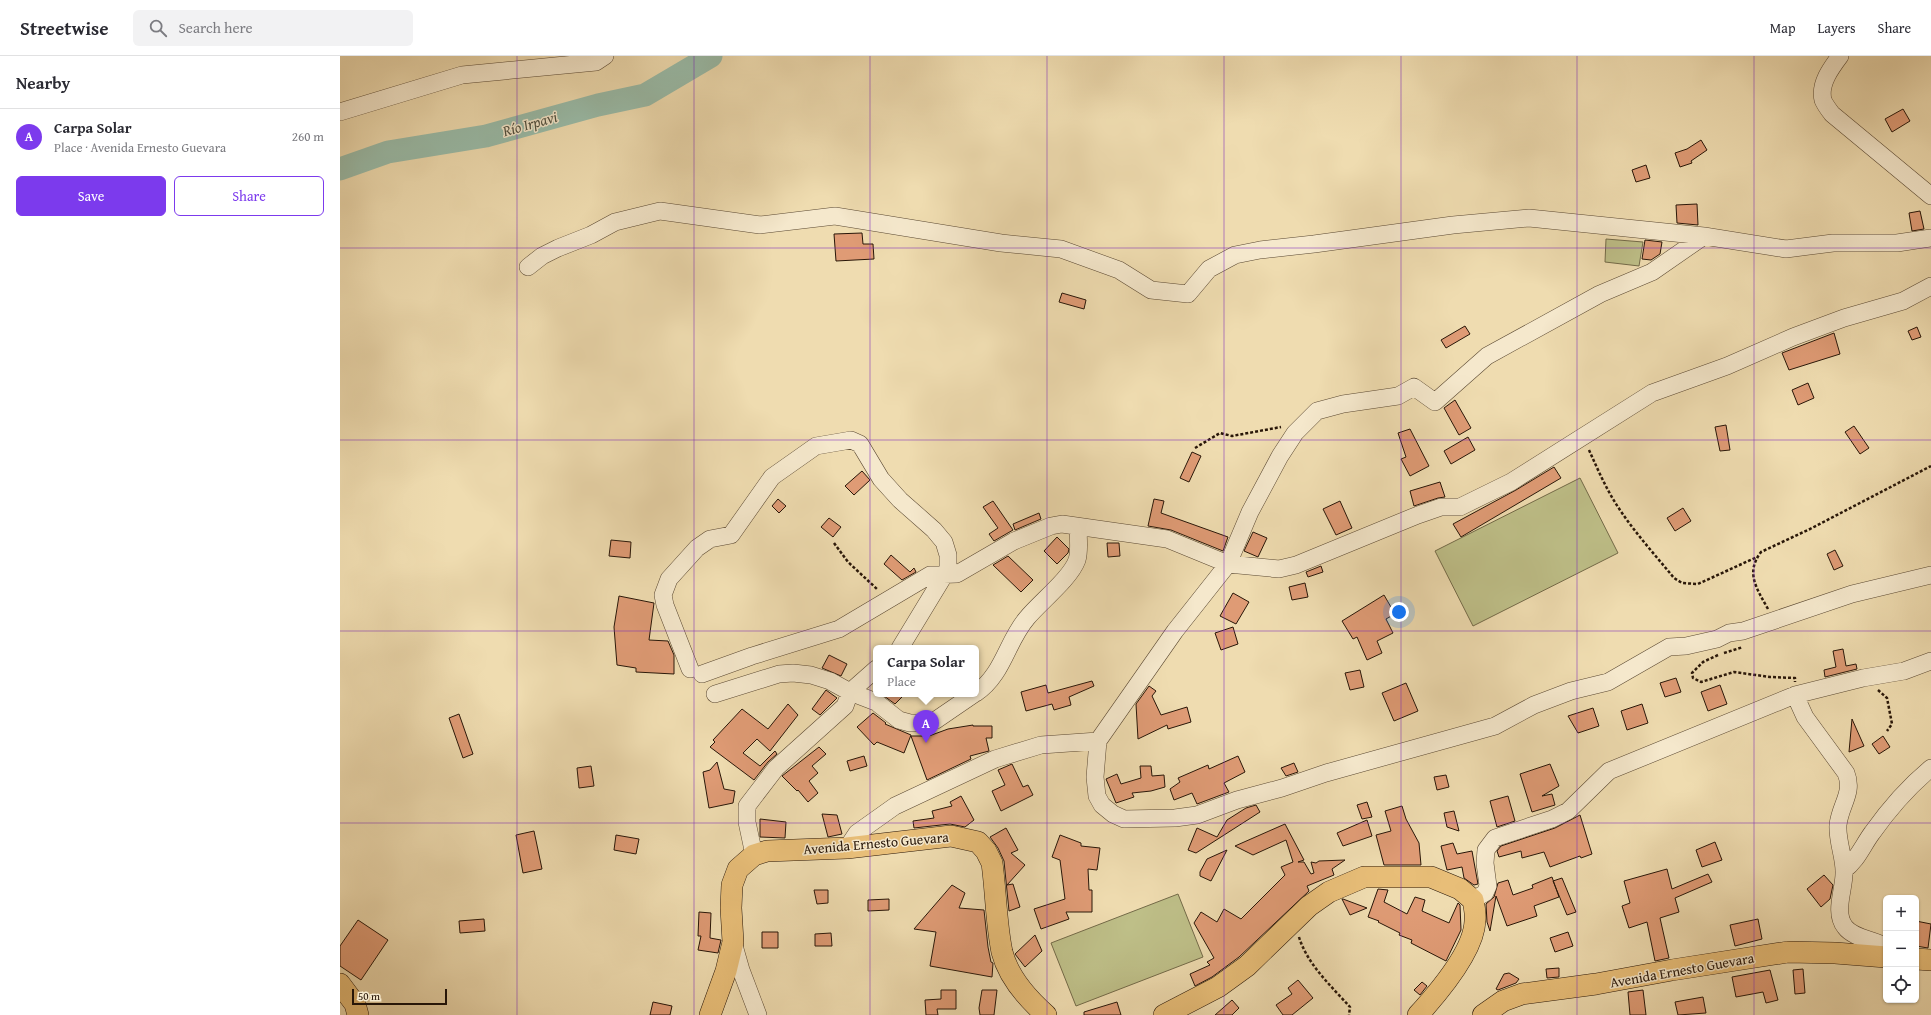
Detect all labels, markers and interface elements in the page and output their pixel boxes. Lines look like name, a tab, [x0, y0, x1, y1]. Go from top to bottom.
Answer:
search box	[133, 10, 413, 46]
text: Streetwise	[20, 14, 109, 42]
icon: search	[147, 17, 169, 39]
text: Search here	[179, 17, 253, 38]
text: Map	[1770, 18, 1796, 38]
text: Layers	[1818, 18, 1856, 38]
text: Share	[1878, 18, 1911, 38]
text: Nearby	[16, 70, 70, 95]
water label: Río Irpavi	[499, 106, 560, 142]
text: Carpa Solar	[54, 117, 132, 138]
text: A	[25, 127, 33, 146]
text: 260 m	[292, 127, 324, 146]
text: Place · Avenida Ernesto Guevara	[54, 138, 226, 157]
button: Save	[16, 176, 166, 216]
button: Share	[174, 176, 324, 216]
your location	[1389, 602, 1409, 622]
popup	[873, 645, 979, 697]
text: Carpa Solar	[887, 651, 965, 672]
text: Place	[887, 672, 916, 691]
pin: A	[913, 710, 939, 743]
street label: Avenida Ernesto Guevara	[802, 827, 950, 859]
map controls	[1883, 895, 1919, 1003]
button: +	[1883, 895, 1919, 931]
button: −	[1883, 931, 1919, 967]
street label: Avenida Ernesto Guevara	[1608, 947, 1756, 993]
button: locate	[1883, 967, 1919, 1003]
scale bar	[352, 987, 447, 1006]
text: 50 m	[358, 988, 380, 1004]

